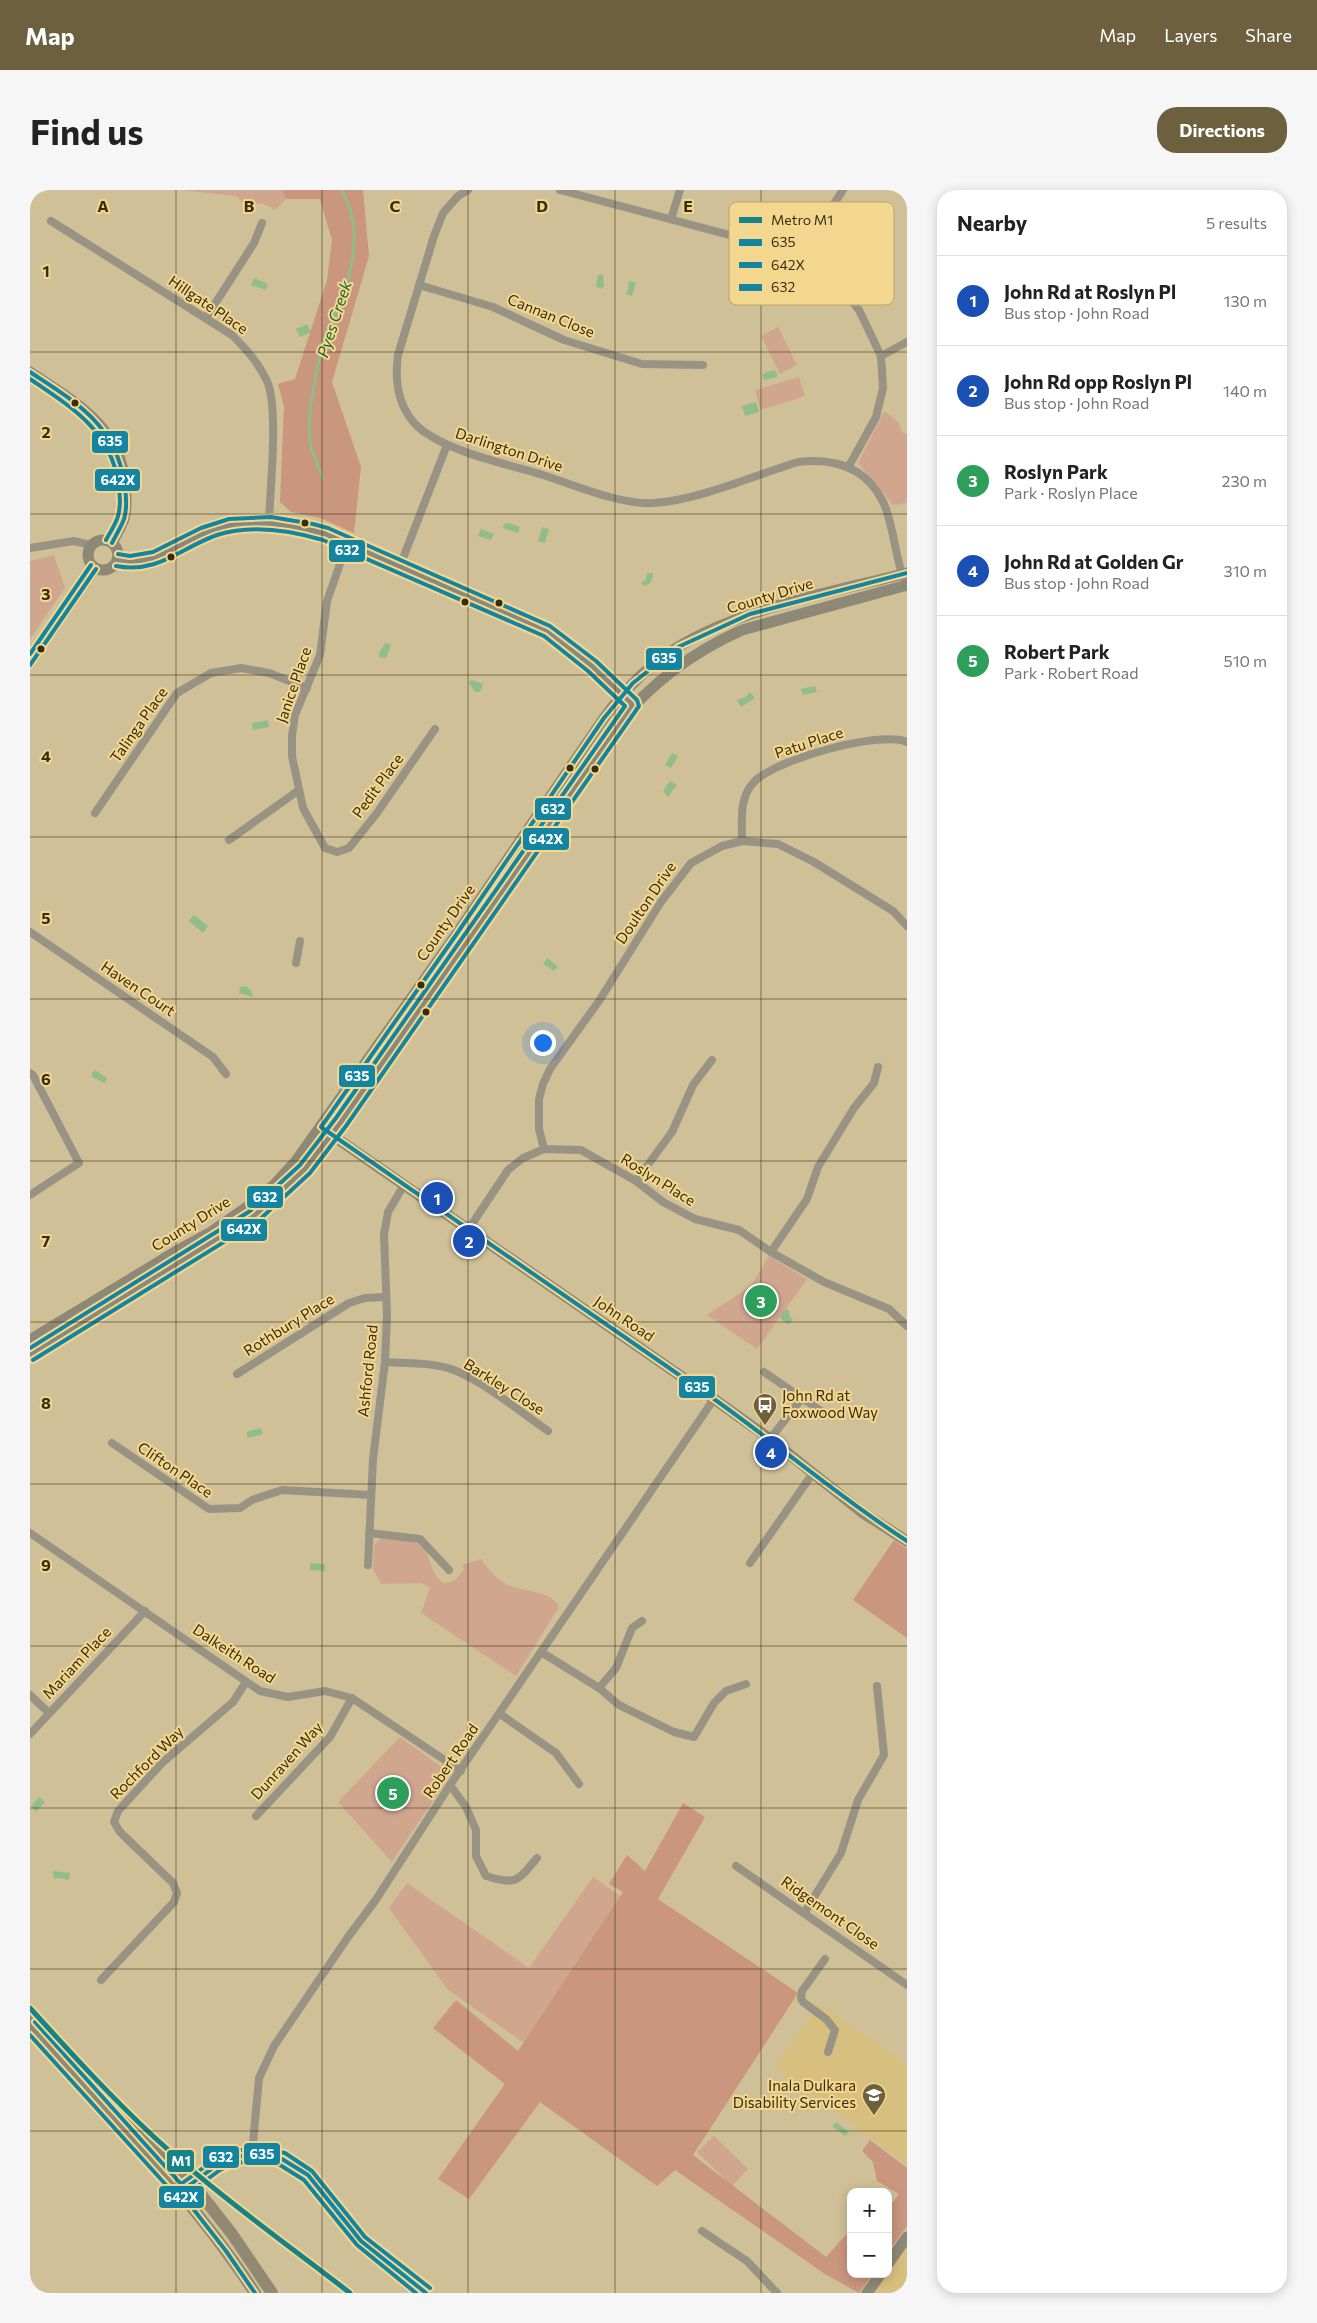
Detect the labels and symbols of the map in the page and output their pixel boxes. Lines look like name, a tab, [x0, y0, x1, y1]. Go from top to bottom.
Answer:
text: A	[97, 196, 109, 215]
text: B	[244, 196, 255, 215]
text: C	[390, 196, 401, 215]
text: D	[536, 196, 548, 215]
text: E	[683, 196, 693, 215]
legend	[729, 202, 894, 305]
text: Metro M1	[771, 211, 833, 228]
text: 635	[771, 233, 796, 250]
text: 642X	[771, 256, 805, 273]
text: 1	[42, 261, 50, 280]
street label: Hillgate Place	[165, 271, 252, 337]
water label: Pyes Creek	[312, 278, 355, 360]
text: 632	[771, 278, 795, 295]
street label: Cannan Close	[505, 289, 598, 341]
unlabelled marker	[70, 398, 80, 408]
text: 2	[41, 422, 51, 441]
street label: Darlington Drive	[453, 423, 565, 475]
line badge: 635	[91, 430, 129, 454]
text: 635	[98, 432, 122, 449]
line badge: 642X	[94, 468, 141, 492]
text: 642X	[100, 471, 136, 488]
unlabelled marker	[300, 518, 310, 528]
line badge: 632	[328, 539, 366, 563]
text: 632	[335, 541, 359, 558]
unlabelled marker	[166, 552, 176, 562]
street label: County Drive	[724, 573, 815, 617]
text: 3	[41, 584, 51, 603]
unlabelled marker	[460, 597, 470, 607]
unlabelled marker	[494, 598, 504, 608]
unlabelled marker	[36, 644, 46, 654]
street label: Janice Place	[272, 644, 314, 725]
line badge: 635	[645, 647, 683, 671]
text: 635	[652, 649, 676, 666]
street label: Talinga Place	[106, 683, 171, 765]
street label: Patu Place	[772, 722, 845, 762]
text: 4	[41, 746, 51, 765]
street label: Pedit Place	[348, 750, 407, 821]
unlabelled marker	[565, 763, 575, 773]
unlabelled marker	[590, 764, 600, 774]
line badge: 632	[534, 797, 572, 821]
text: 632	[541, 800, 565, 817]
line badge: 642X	[522, 827, 570, 851]
text: 642X	[528, 830, 564, 847]
street label: Doulton Drive	[611, 858, 679, 947]
street label: County Drive	[412, 881, 478, 964]
text: 5	[41, 908, 51, 927]
street label: Haven Court	[98, 957, 179, 1020]
unlabelled marker	[416, 980, 426, 990]
unlabelled marker	[421, 1007, 431, 1017]
your location	[530, 1030, 556, 1056]
line badge: 635	[338, 1064, 376, 1088]
text: 635	[345, 1067, 369, 1084]
text: 6	[41, 1069, 51, 1088]
street label: Roslyn Place	[618, 1149, 699, 1209]
pin: 1	[421, 1179, 453, 1217]
line badge: 632	[246, 1185, 284, 1209]
text: 632	[253, 1188, 277, 1205]
street label: County Drive	[148, 1192, 233, 1254]
line badge: 642X	[220, 1218, 268, 1242]
text: 642X	[226, 1220, 262, 1237]
pin: 2	[453, 1222, 485, 1260]
text: 7	[42, 1231, 51, 1250]
pin: 3	[745, 1282, 777, 1320]
street label: Rothbury Place	[240, 1289, 337, 1359]
street label: John Road	[591, 1292, 658, 1345]
street label: Ashford Road	[353, 1324, 381, 1418]
street label: Barkley Close	[461, 1354, 548, 1418]
line badge: 635	[678, 1375, 716, 1399]
text: 635	[685, 1378, 709, 1395]
place label: John Rd at Foxwood Way	[782, 1386, 878, 1421]
bus stop icon: John Rd at Foxwood Way	[752, 1392, 778, 1426]
text: 8	[41, 1393, 51, 1412]
pin: 4	[755, 1433, 787, 1471]
street label: Clifton Place	[135, 1437, 217, 1501]
text: 9	[41, 1555, 51, 1574]
street label: Dalkeith Road	[190, 1620, 279, 1687]
street label: Mariam Place	[38, 1622, 114, 1702]
street label: Dunraven Way	[247, 1718, 326, 1803]
street label: Robert Road	[419, 1720, 481, 1801]
street label: Rochford Way	[106, 1722, 187, 1803]
pin: 5	[377, 1774, 409, 1812]
street label: Ridgemont Close	[778, 1872, 883, 1953]
place label: Inala Dulkara Disability Services	[733, 2076, 856, 2111]
school or university icon: Inala Dulkara Disability Services	[861, 2082, 887, 2116]
line badge: 635	[243, 2142, 281, 2166]
line badge: 632	[202, 2145, 240, 2169]
text: 635	[250, 2145, 274, 2162]
text: 632	[209, 2148, 233, 2165]
line badge: M1	[166, 2149, 195, 2173]
text: M1	[171, 2152, 191, 2169]
line badge: 642X	[158, 2185, 205, 2209]
text: 642X	[163, 2188, 199, 2205]

